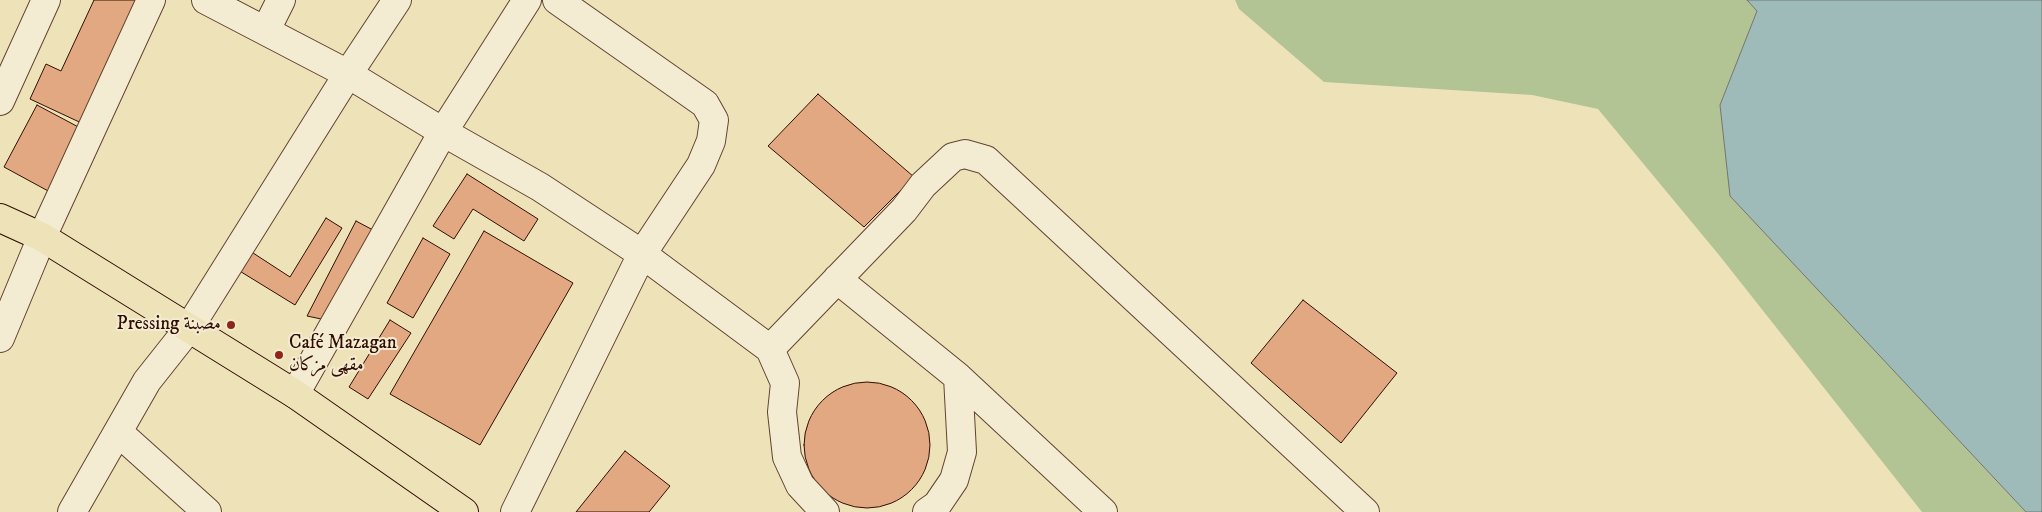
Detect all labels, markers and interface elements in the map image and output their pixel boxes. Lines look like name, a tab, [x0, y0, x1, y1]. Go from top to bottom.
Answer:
place label: Pressing مصبنة	[117, 314, 221, 336]
marker: Pressing مصبنة	[225, 319, 237, 331]
place label: Café Mazagan مقهى مزكان	[289, 333, 397, 377]
marker: Café Mazagan مقهى مزكان	[273, 349, 285, 361]

